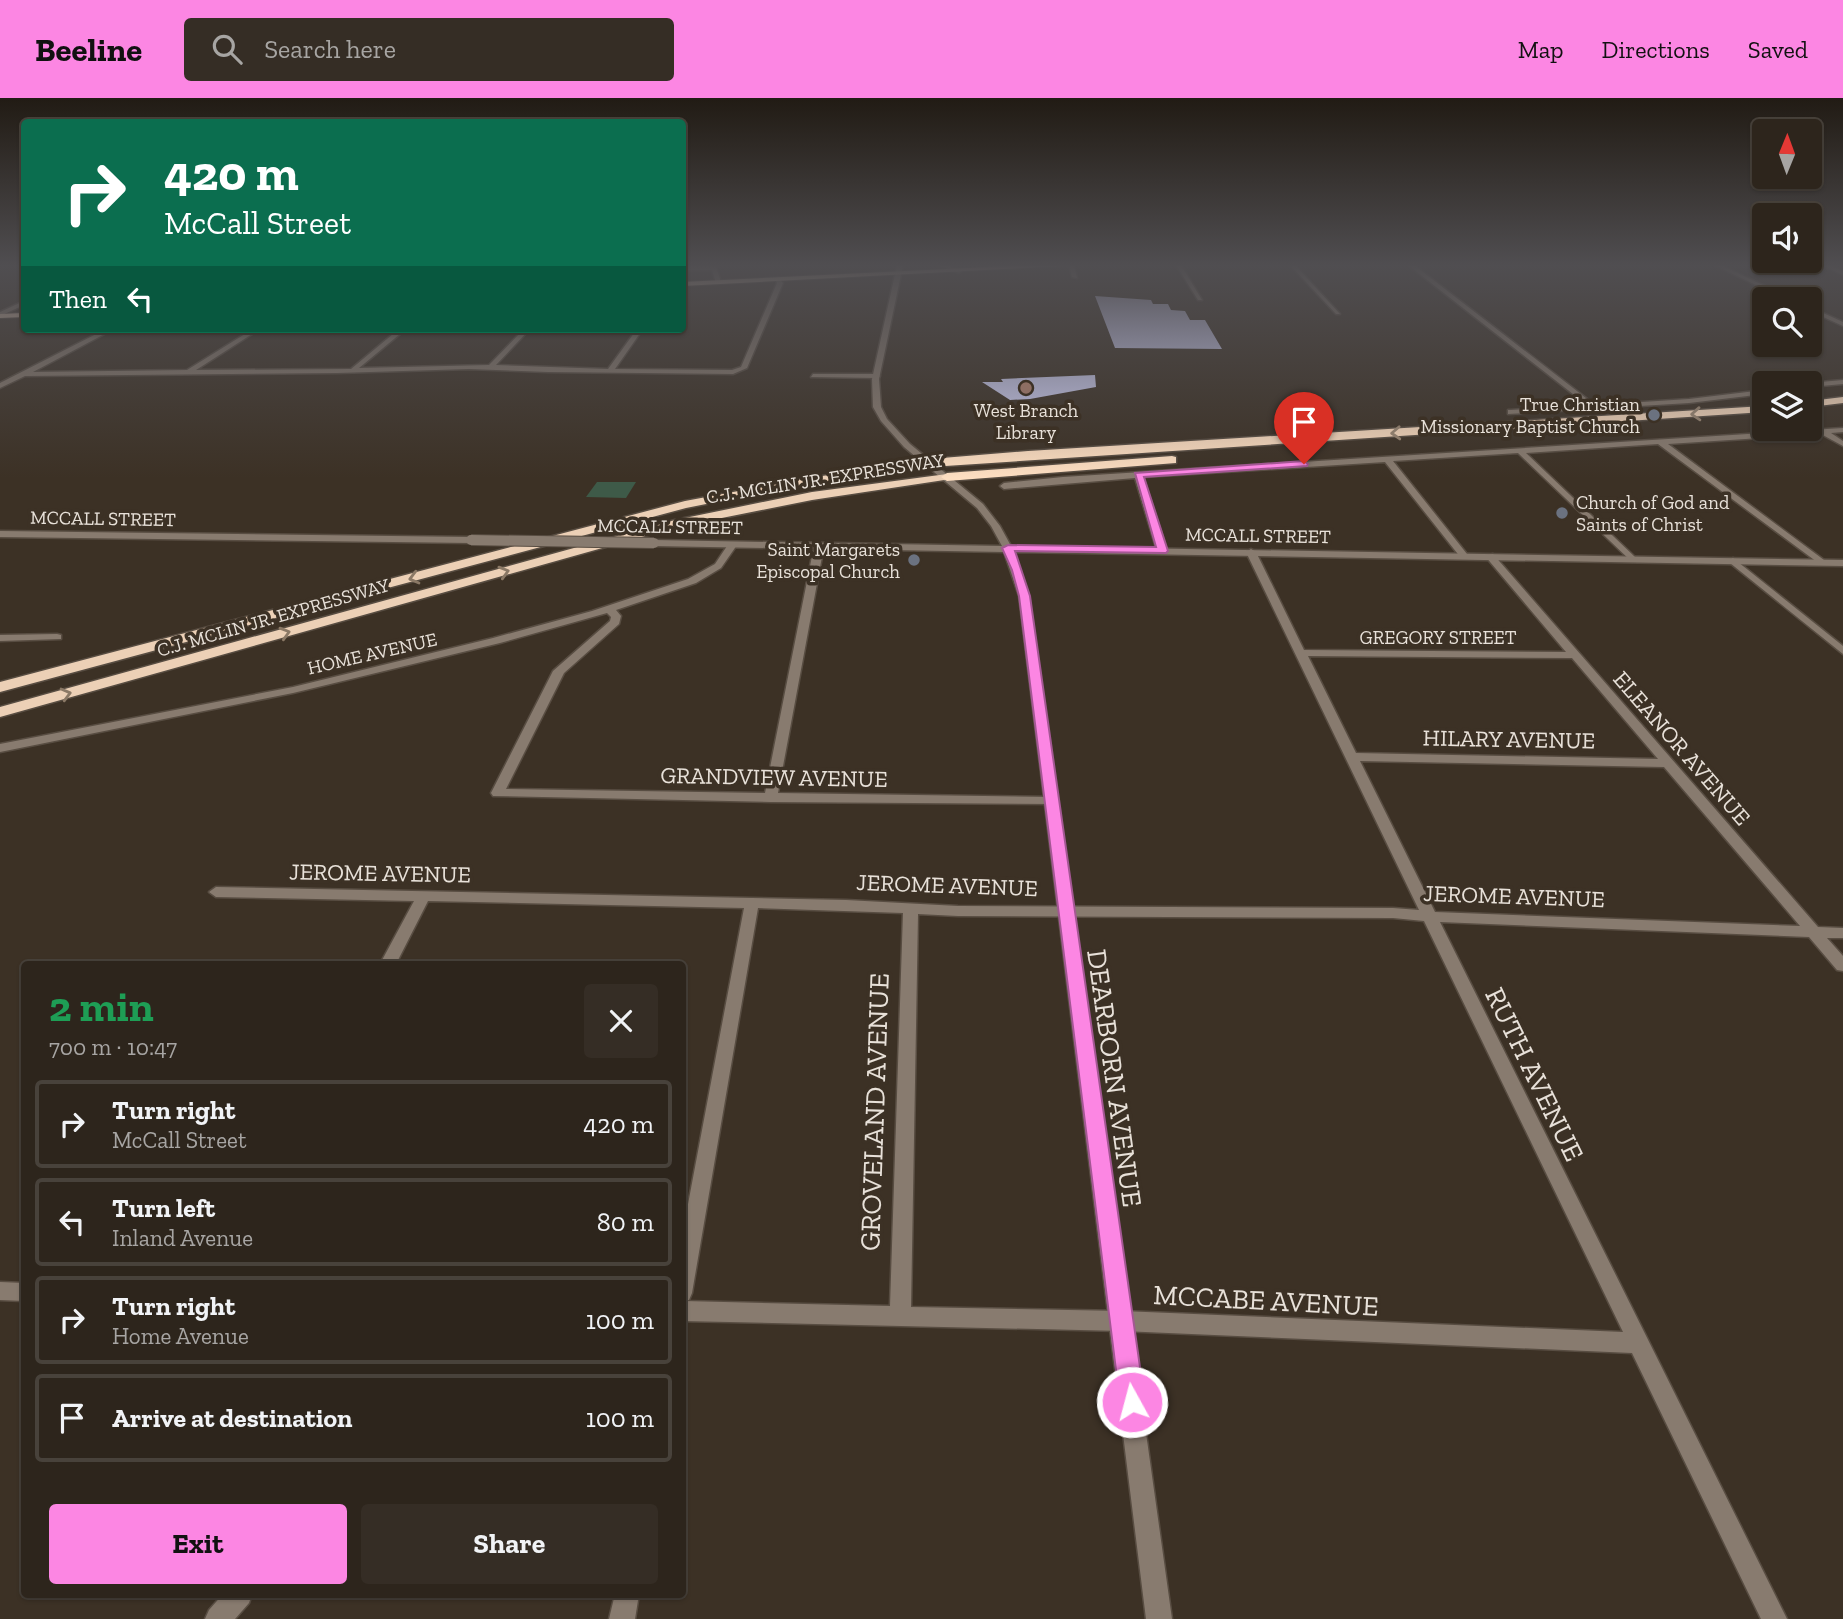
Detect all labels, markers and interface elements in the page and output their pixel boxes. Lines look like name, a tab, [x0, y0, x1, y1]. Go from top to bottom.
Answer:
search box	[184, 18, 674, 81]
text: Beeline	[35, 30, 142, 69]
icon: search	[208, 30, 246, 68]
text: Search here	[264, 33, 396, 65]
text: Map	[1518, 35, 1564, 64]
text: Directions	[1602, 35, 1710, 64]
text: Saved	[1748, 35, 1808, 64]
north arrow	[1752, 119, 1822, 189]
map controls	[1752, 119, 1822, 441]
text: 420 m	[164, 144, 299, 203]
icon: right	[49, 147, 140, 238]
button: sound	[1752, 203, 1822, 273]
text: McCall Street	[164, 204, 351, 242]
icon: left	[121, 280, 159, 318]
text: Then	[49, 283, 107, 315]
button: search	[1752, 287, 1822, 357]
button: layers	[1752, 371, 1822, 441]
marker: West Branch Library	[1018, 380, 1034, 396]
pin	[1274, 392, 1334, 464]
place label: True Christian Missionary Baptist Church	[1420, 393, 1640, 438]
place label: West Branch Library	[974, 399, 1079, 444]
icon: arrive	[1285, 403, 1323, 441]
one-way arrow	[1690, 406, 1701, 421]
marker: True Christian Missionary Baptist Church	[1646, 407, 1662, 423]
one-way arrow	[1390, 425, 1401, 440]
street label: C.J. MCLIN JR. EXPRESSWAY	[704, 448, 946, 509]
place label: Church of God and Saints of Christ	[1576, 491, 1730, 536]
marker: Church of God and Saints of Christ	[1554, 505, 1570, 521]
street label: MCCALL STREET	[30, 506, 176, 531]
street label: MCCALL STREET	[597, 514, 743, 539]
street label: MCCALL STREET	[1185, 523, 1331, 548]
place label: Saint Margarets Episcopal Church	[756, 538, 900, 583]
marker: Saint Margarets Episcopal Church	[906, 552, 922, 568]
one-way arrow	[498, 566, 510, 580]
one-way arrow	[408, 569, 420, 584]
street label: C.J. MCLIN JR. EXPRESSWAY	[154, 573, 392, 662]
street label: GREGORY STREET	[1359, 626, 1517, 649]
one-way arrow	[279, 627, 291, 642]
street label: HOME AVENUE	[305, 627, 439, 680]
street label: ELEANOR AVENUE	[1607, 665, 1757, 831]
one-way arrow	[60, 688, 72, 702]
street label: HILARY AVENUE	[1422, 723, 1596, 755]
street label: GRANDVIEW AVENUE	[660, 761, 888, 793]
street label: JEROME AVENUE	[289, 857, 471, 889]
street label: JEROME AVENUE	[856, 868, 1038, 902]
street label: JEROME AVENUE	[1423, 879, 1605, 913]
street label: DEARBORN AVENUE	[1080, 947, 1149, 1209]
street label: GROVELAND AVENUE	[853, 972, 896, 1252]
text: 2 min	[49, 981, 154, 1032]
street label: RUTH AVENUE	[1478, 982, 1591, 1166]
button: close	[584, 984, 658, 1058]
text: 700 m · 10:47	[49, 1033, 177, 1061]
text: Turn right	[112, 1094, 235, 1126]
icon: right	[53, 1105, 91, 1143]
text: 420 m	[583, 1108, 654, 1140]
text: McCall Street	[112, 1126, 246, 1154]
text: Turn left	[112, 1192, 215, 1224]
icon: left	[53, 1203, 91, 1241]
text: 80 m	[597, 1206, 654, 1238]
text: Inland Avenue	[112, 1224, 253, 1252]
street label: MCCABE AVENUE	[1152, 1278, 1380, 1323]
text: Turn right	[112, 1290, 235, 1322]
icon: right	[53, 1301, 91, 1339]
text: 100 m	[586, 1304, 654, 1336]
text: Home Avenue	[112, 1322, 249, 1350]
position arrow	[1095, 1365, 1169, 1439]
icon: arrive	[53, 1399, 91, 1437]
text: Arrive at destination	[112, 1402, 352, 1434]
text: 100 m	[586, 1402, 654, 1434]
button: Exit	[49, 1504, 347, 1584]
button: Share	[361, 1504, 658, 1584]

